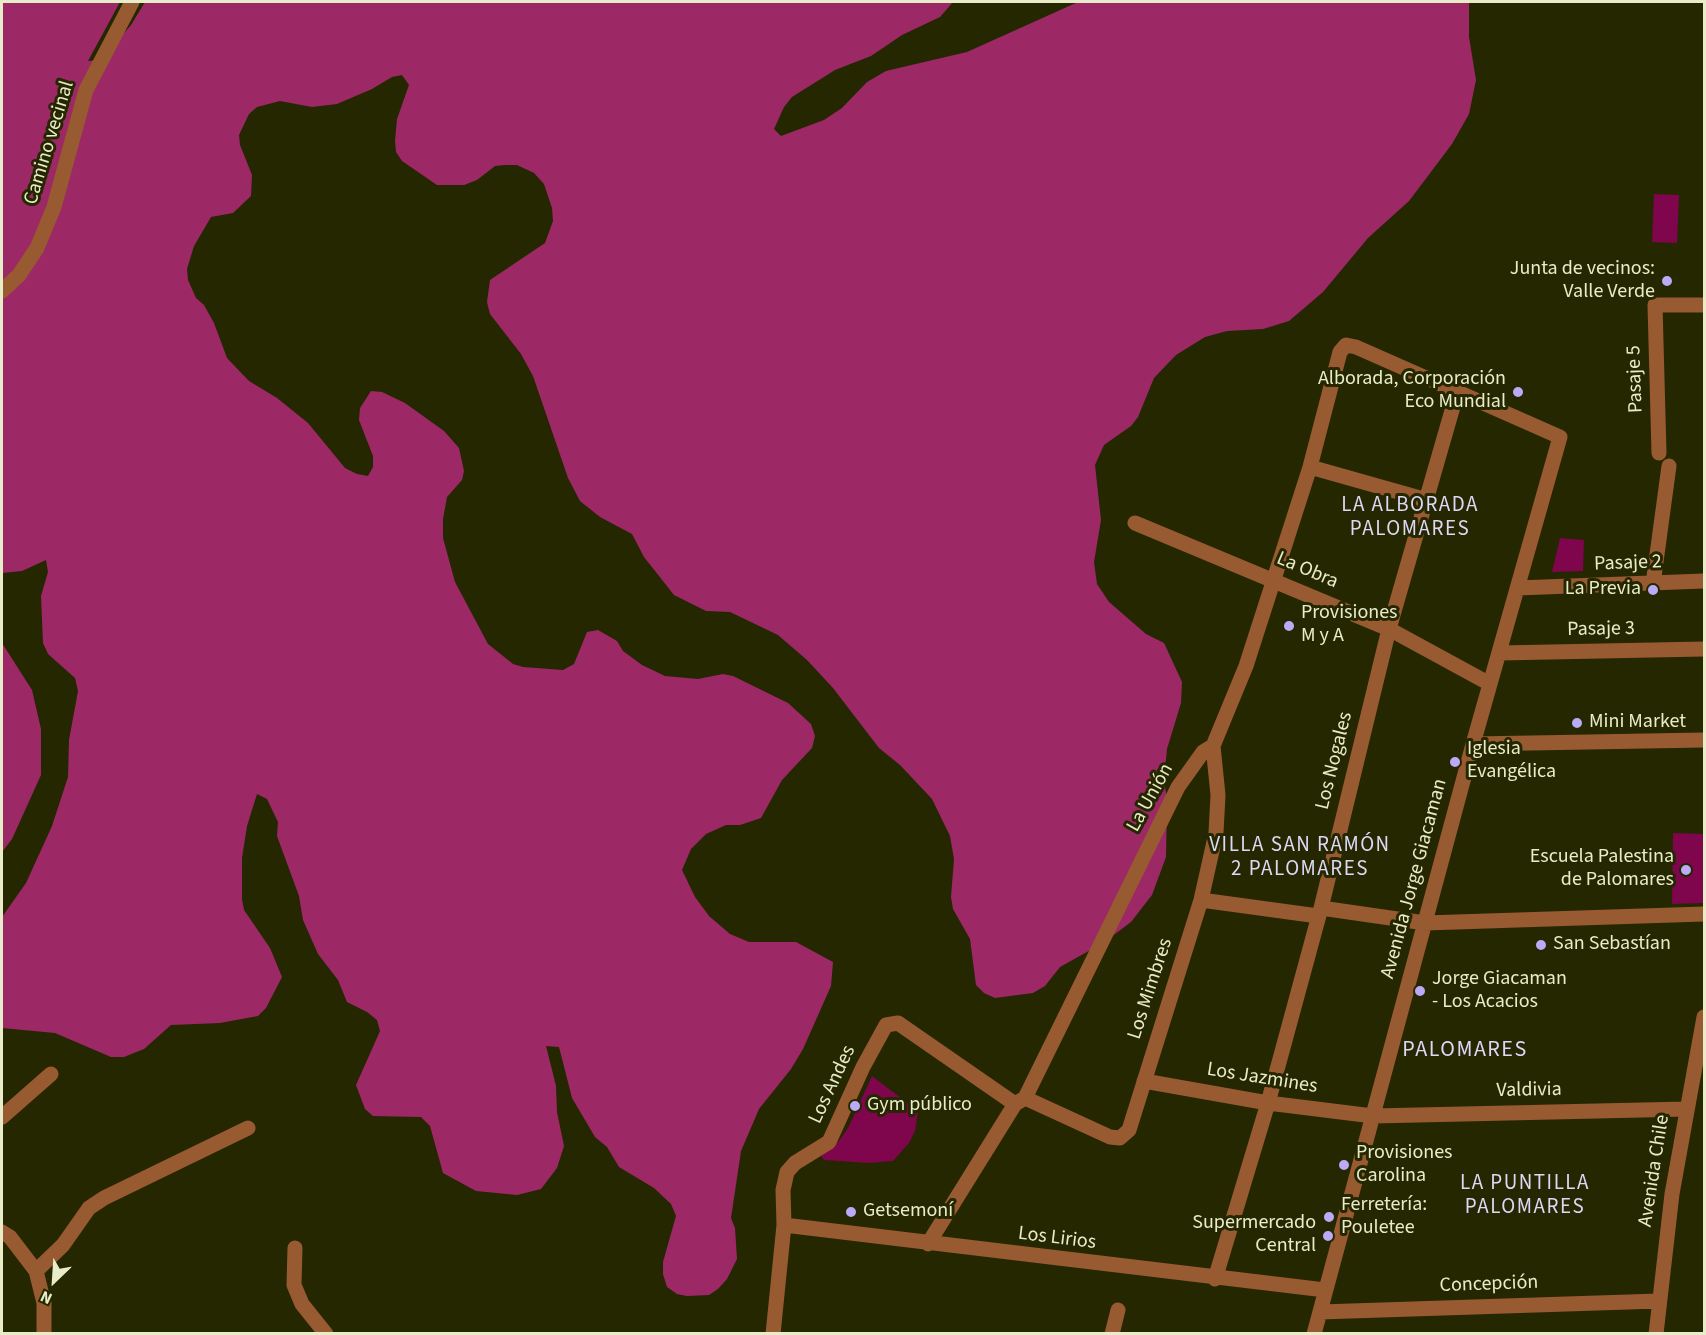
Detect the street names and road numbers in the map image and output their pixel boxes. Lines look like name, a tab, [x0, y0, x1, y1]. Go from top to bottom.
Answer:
street label: Camino vecinal	[20, 78, 80, 208]
street label: Pasaje 5	[1623, 345, 1649, 413]
street label: La Obra	[1273, 547, 1341, 595]
street label: Pasaje 2	[1594, 551, 1662, 577]
street label: Pasaje 3	[1567, 617, 1635, 643]
street label: Los Nogales	[1311, 710, 1359, 812]
street label: La Unión	[1122, 760, 1180, 836]
street label: Avenida Jorge Giacaman	[1377, 777, 1453, 981]
street label: Los Mimbres	[1123, 935, 1179, 1043]
street label: Los Andes	[804, 1042, 862, 1128]
street label: Los Jazmines	[1205, 1058, 1319, 1100]
street label: Valdivia	[1496, 1078, 1562, 1104]
street label: Avenida Chile	[1634, 1113, 1676, 1229]
street label: Los Lirios	[1017, 1222, 1097, 1256]
street label: Concepción	[1439, 1271, 1539, 1299]

